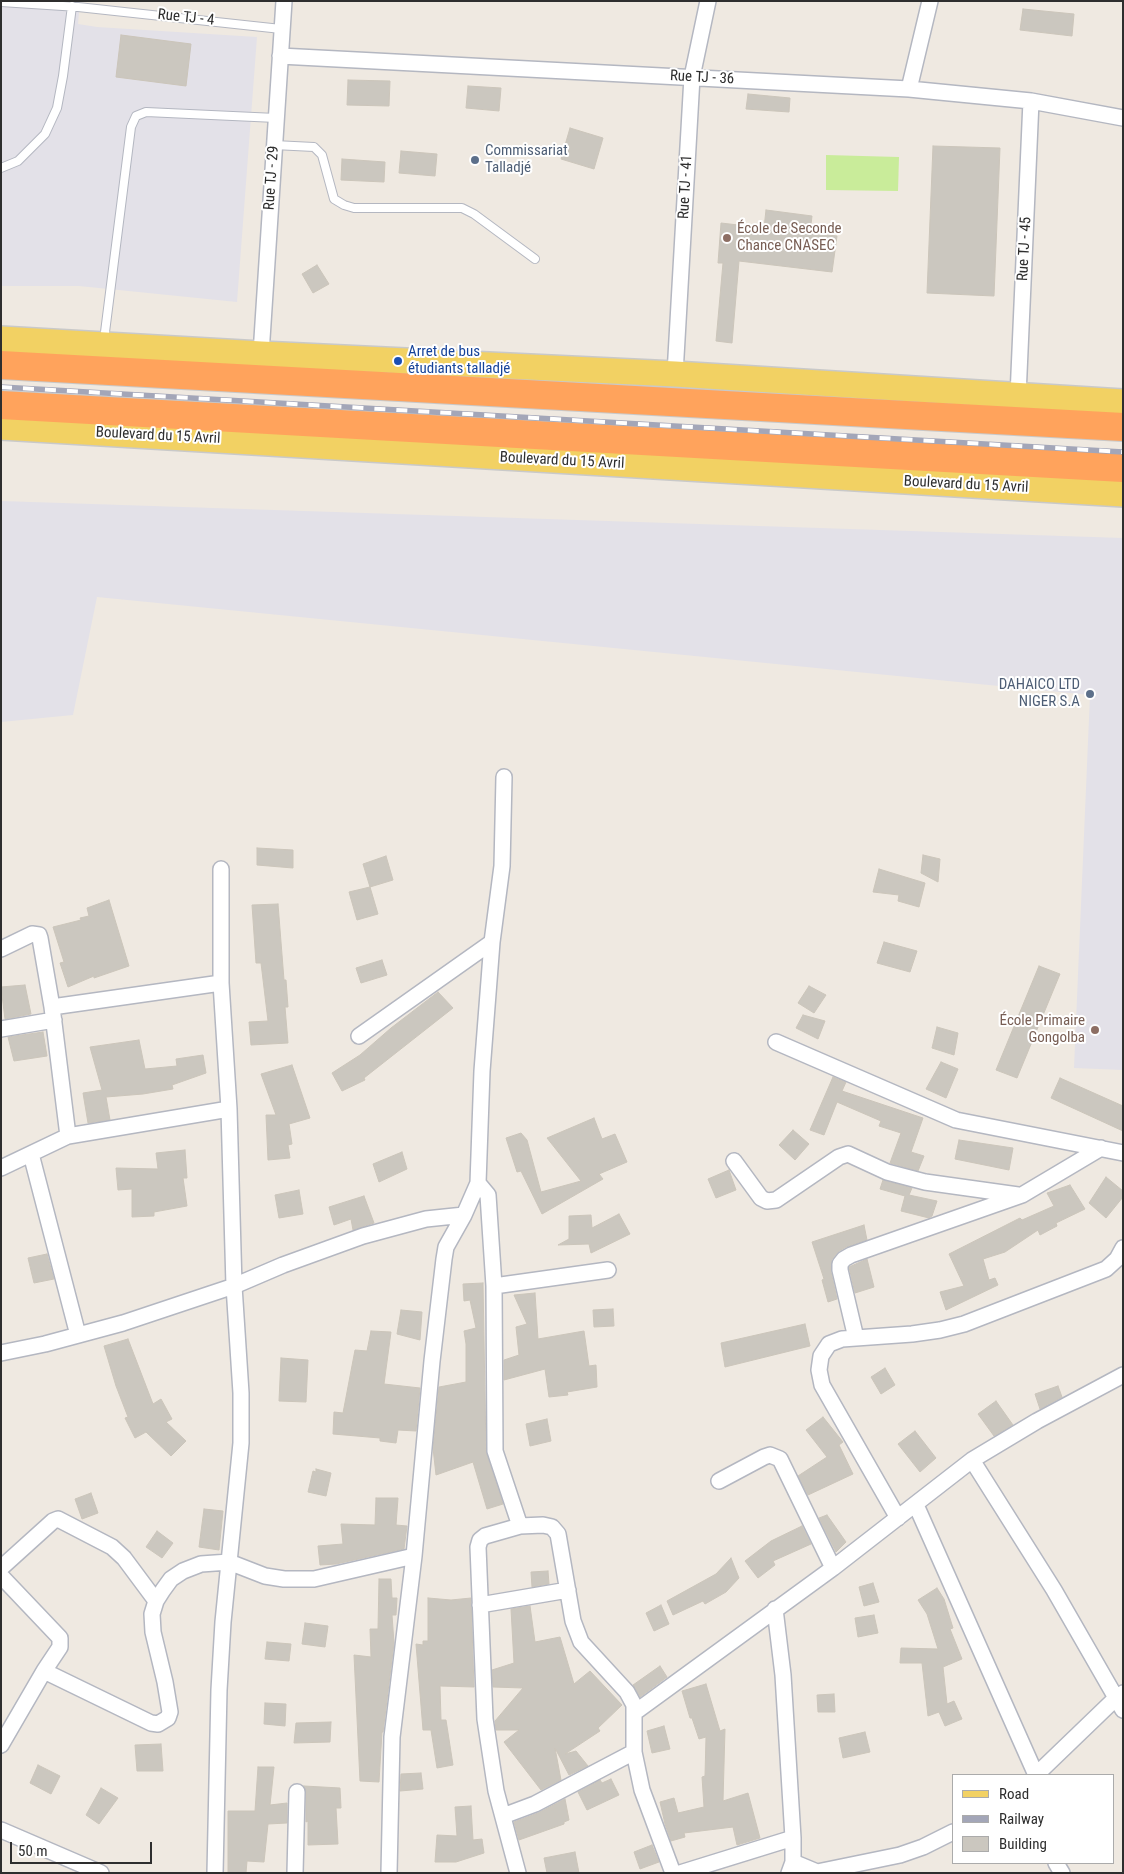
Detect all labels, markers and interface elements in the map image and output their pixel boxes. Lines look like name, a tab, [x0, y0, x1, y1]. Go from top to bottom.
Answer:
street label: Rue TJ - 4	[157, 6, 215, 30]
street label: Rue TJ - 36	[669, 67, 735, 89]
place label: Commissariat Talladjé	[485, 142, 568, 177]
street label: Rue TJ - 29	[261, 145, 283, 211]
marker: Commissariat Talladjé	[469, 154, 481, 166]
street label: Rue TJ - 41	[675, 154, 697, 220]
street label: Rue TJ - 45	[1014, 216, 1036, 282]
place label: École de Seconde Chance CNASEC	[737, 220, 842, 255]
marker: École de Seconde Chance CNASEC	[721, 232, 733, 244]
place label: Arret de bus étudiants talladjé	[408, 343, 510, 378]
marker: Arret de bus étudiants talladjé	[392, 355, 404, 367]
street label: Boulevard du 15 Avril	[95, 424, 221, 448]
street label: Boulevard du 15 Avril	[499, 449, 625, 473]
street label: Boulevard du 15 Avril	[903, 473, 1029, 497]
place label: DAHAICO LTD NIGER S.A	[999, 676, 1080, 711]
marker: DAHAICO LTD NIGER S.A	[1084, 688, 1096, 700]
place label: École Primaire Gongolba	[1000, 1012, 1085, 1047]
marker: École Primaire Gongolba	[1089, 1024, 1101, 1036]
legend	[952, 1774, 1114, 1864]
text: Road	[999, 1785, 1029, 1803]
text: Railway	[999, 1810, 1044, 1828]
scale bar	[12, 1832, 155, 1864]
text: Building	[999, 1835, 1047, 1853]
text: 50 m	[18, 1842, 48, 1860]

